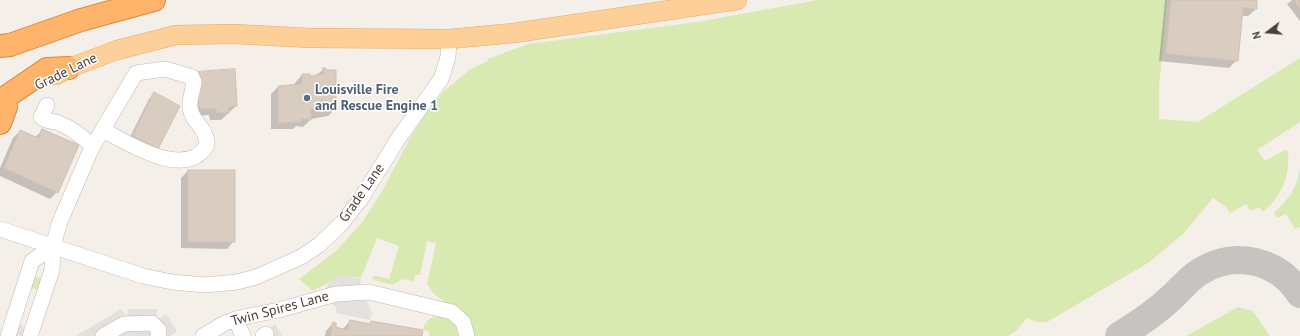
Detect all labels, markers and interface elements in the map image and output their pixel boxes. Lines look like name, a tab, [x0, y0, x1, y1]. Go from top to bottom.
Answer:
north arrow	[1248, 12, 1288, 52]
text: N	[1249, 30, 1264, 41]
street label: Grade Lane	[32, 50, 100, 94]
place label: Louisville Fire and Rescue Engine 1	[315, 82, 438, 114]
marker: Louisville Fire and Rescue Engine 1	[302, 93, 312, 103]
street label: Grade Lane	[336, 161, 388, 225]
street label: Twin Spires Lane	[229, 288, 331, 330]

